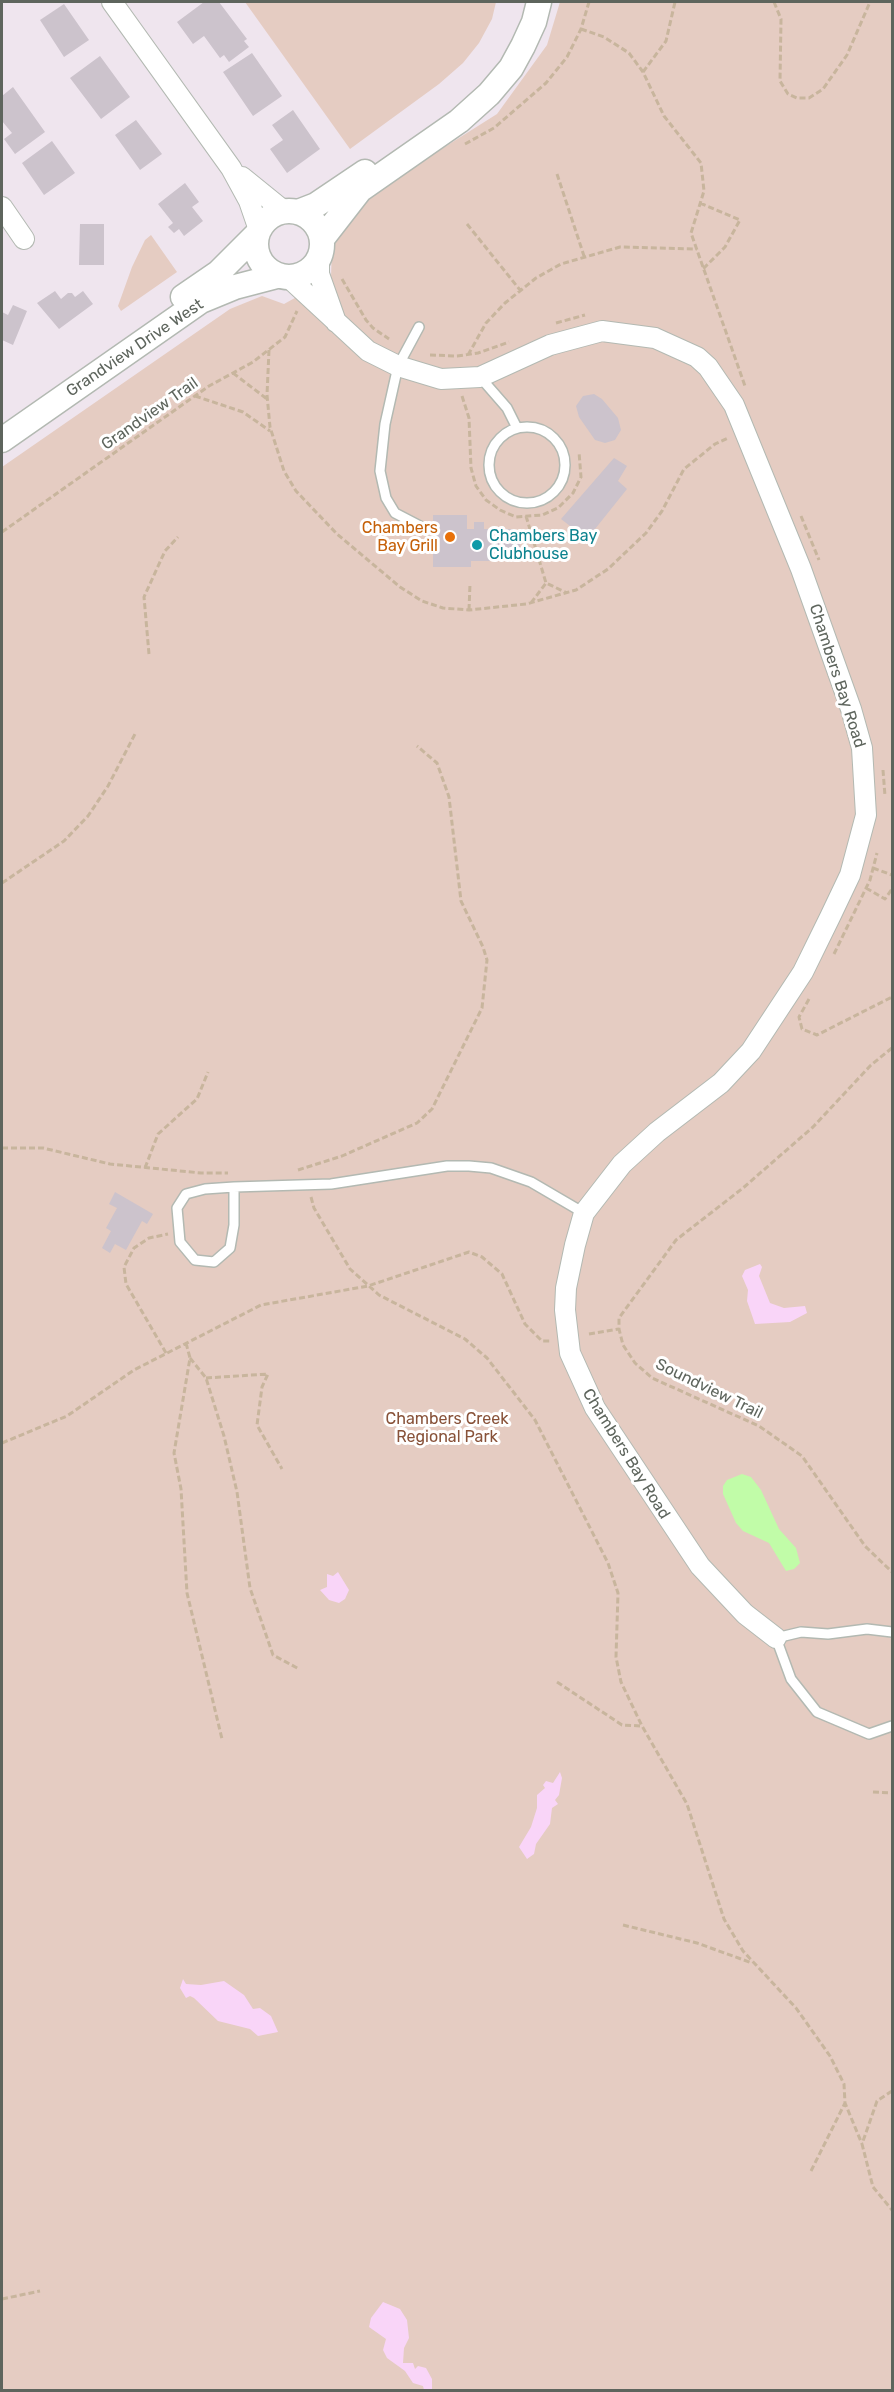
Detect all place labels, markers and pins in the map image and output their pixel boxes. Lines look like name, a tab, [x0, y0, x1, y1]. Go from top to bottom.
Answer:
place label: Chambers Bay Grill	[362, 518, 438, 556]
place label: Chambers Bay Clubhouse	[489, 526, 597, 564]
marker: Chambers Bay Grill	[443, 530, 457, 544]
marker: Chambers Bay Clubhouse	[470, 538, 484, 552]

